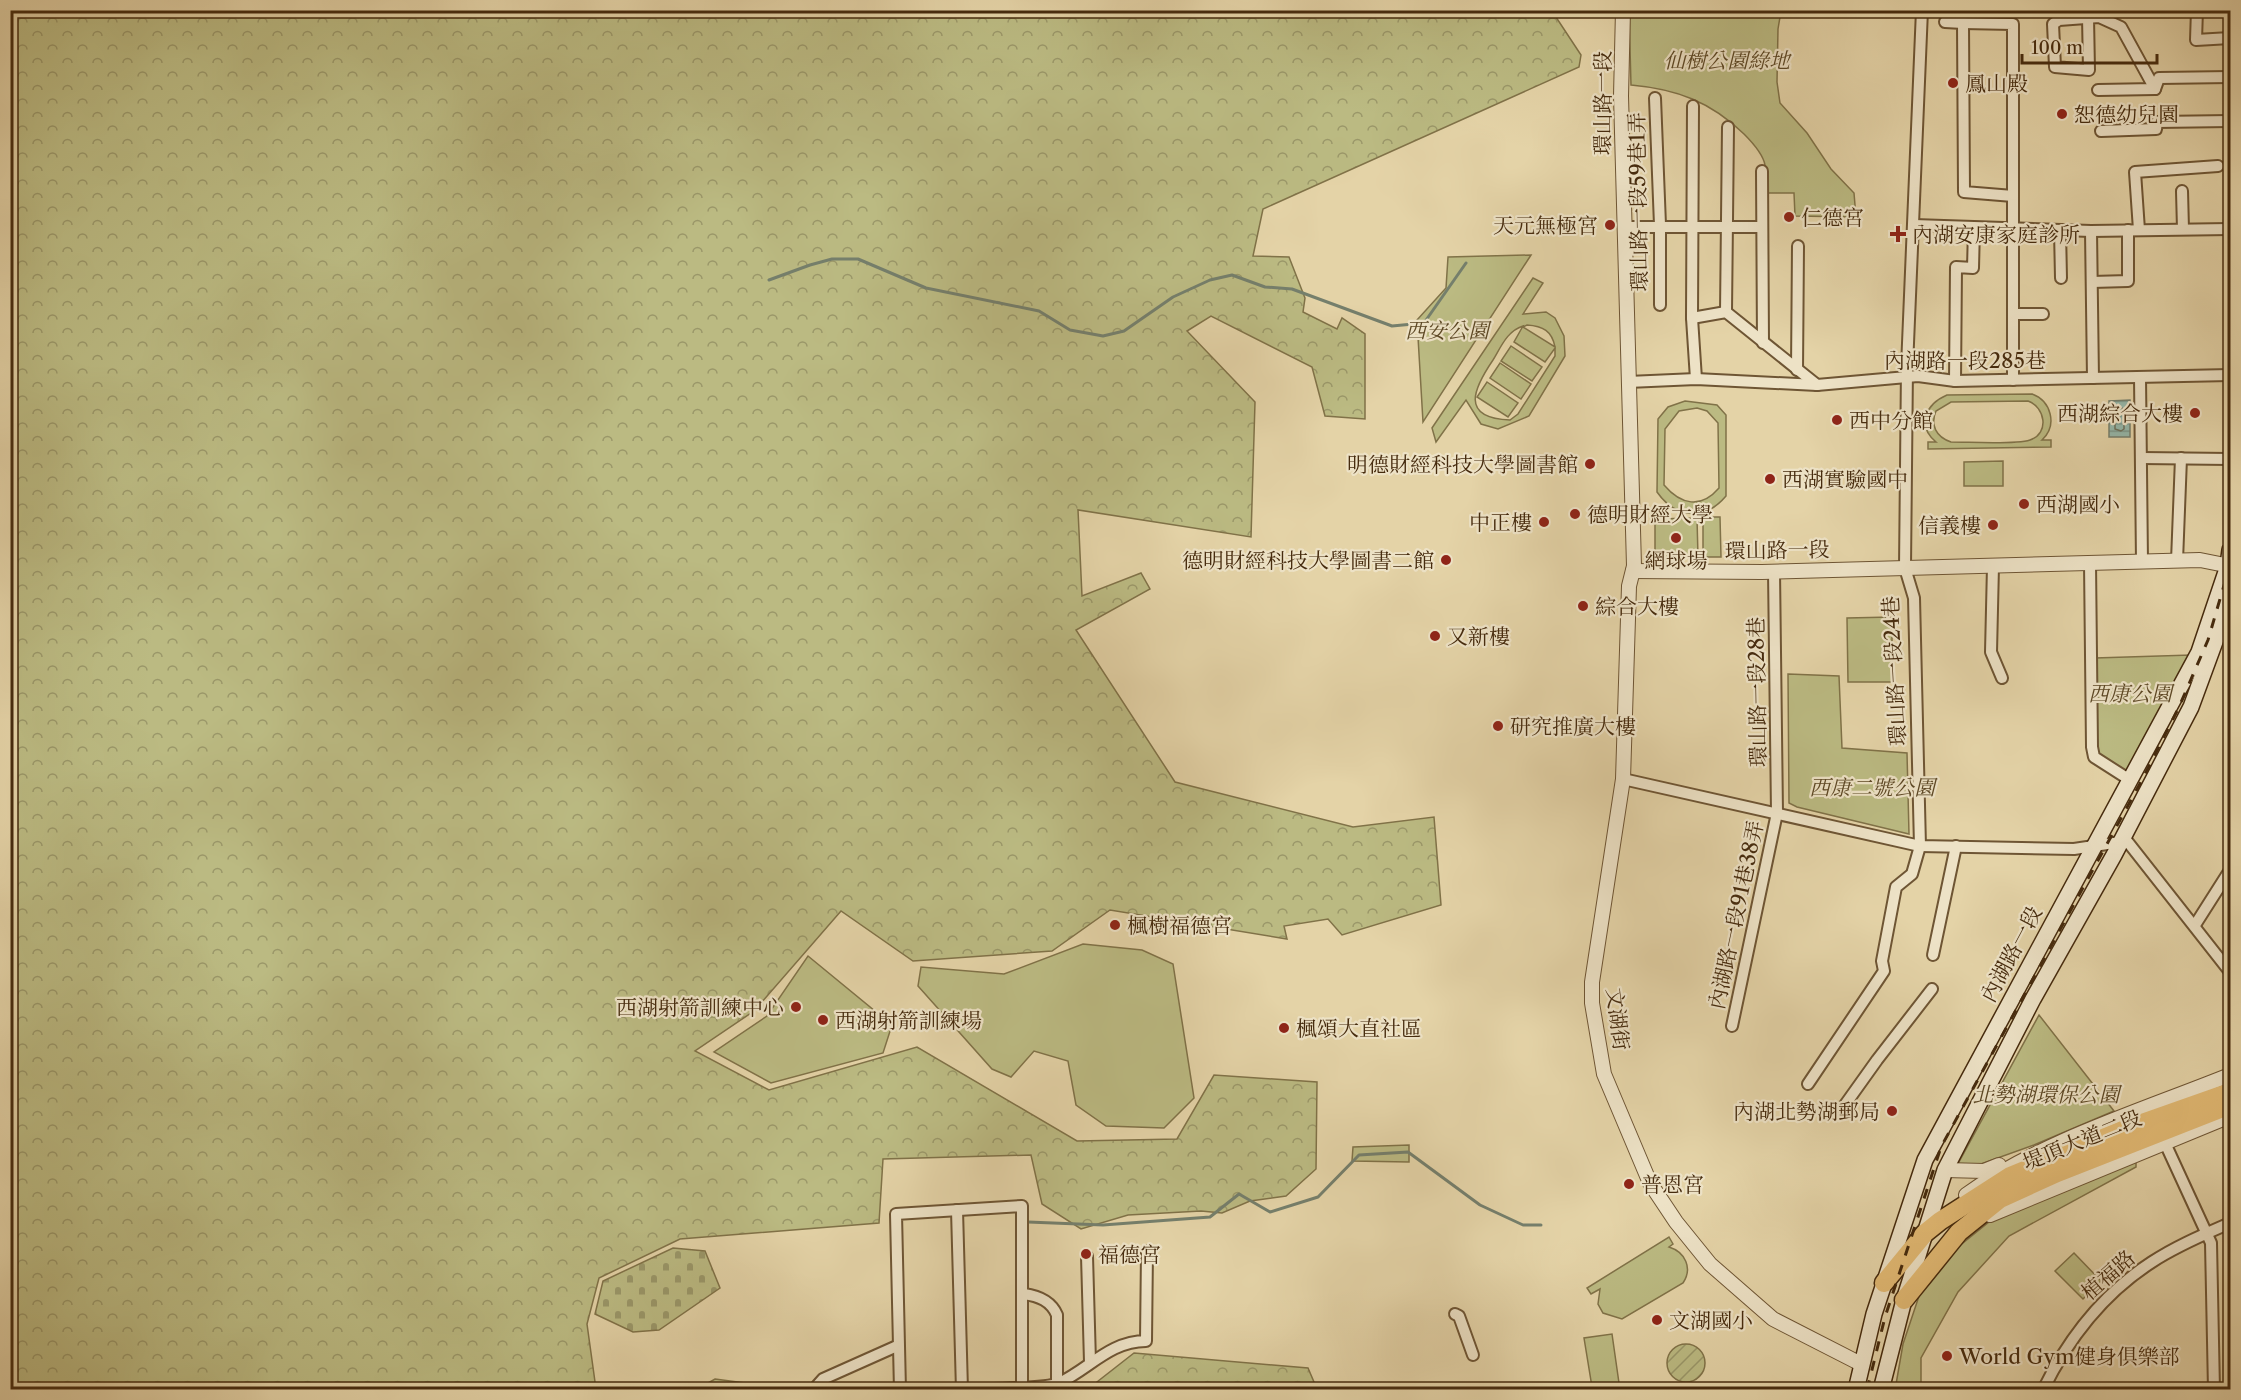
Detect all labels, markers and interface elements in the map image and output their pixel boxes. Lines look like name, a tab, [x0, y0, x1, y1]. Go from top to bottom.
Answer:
scale bar	[2022, 27, 2157, 65]
text: 100 m	[2031, 37, 2083, 59]
park label: 仙樹公園綠地	[1664, 48, 1792, 73]
street label: 環山路一段	[1590, 51, 1615, 156]
place label: 鳳山殿	[1965, 71, 2028, 96]
marker: 鳳山殿	[1946, 76, 1960, 90]
place label: 恕德幼兒園	[2074, 102, 2179, 127]
marker: 恕德幼兒園	[2055, 107, 2069, 121]
street label: 環山路一段59巷1弄	[1624, 112, 1652, 292]
place label: 仁德宮	[1801, 205, 1864, 230]
marker: 仁德宮	[1782, 210, 1796, 224]
place label: 天元無極宮	[1493, 213, 1598, 238]
marker: 天元無極宮	[1603, 218, 1617, 232]
place label: 內湖安康家庭診所	[1912, 222, 2080, 247]
marker: 內湖安康家庭診所	[1889, 225, 1907, 243]
park label: 西安公園	[1405, 318, 1492, 343]
street label: 內湖路一段285巷	[1884, 348, 2046, 373]
place label: 西湖綜合大樓	[2057, 401, 2183, 426]
marker: 西湖綜合大樓	[2188, 406, 2202, 420]
place label: 西中分館	[1849, 408, 1933, 433]
marker: 西中分館	[1830, 413, 1844, 427]
place label: 明德財經科技大學圖書館	[1347, 452, 1578, 477]
marker: 明德財經科技大學圖書館	[1583, 457, 1597, 471]
place label: 西湖實驗國中	[1782, 467, 1908, 492]
marker: 西湖實驗國中	[1763, 472, 1777, 486]
place label: 西湖國小	[2036, 492, 2120, 517]
marker: 西湖國小	[2017, 497, 2031, 511]
place label: 德明財經大學	[1587, 502, 1713, 527]
marker: 德明財經大學	[1568, 507, 1582, 521]
place label: 中正樓	[1469, 510, 1532, 535]
place label: 信義樓	[1918, 513, 1981, 538]
marker: 中正樓	[1537, 515, 1551, 529]
marker: 信義樓	[1986, 518, 2000, 532]
marker: 網球場	[1669, 531, 1683, 545]
street label: 環山路一段	[1724, 537, 1830, 563]
place label: 德明財經科技大學圖書二館	[1182, 548, 1434, 573]
place label: 網球場	[1645, 548, 1708, 573]
marker: 德明財經科技大學圖書二館	[1439, 553, 1453, 567]
place label: 綜合大樓	[1595, 594, 1679, 619]
street label: 環山路一段24巷	[1878, 595, 1910, 747]
marker: 綜合大樓	[1576, 599, 1590, 613]
street label: 環山路一段28巷	[1743, 617, 1771, 767]
place label: 又新樓	[1447, 624, 1510, 649]
marker: 又新樓	[1428, 629, 1442, 643]
park label: 西康公園	[2088, 681, 2175, 706]
place label: 研究推廣大樓	[1510, 714, 1636, 739]
marker: 研究推廣大樓	[1491, 719, 1505, 733]
park label: 西康二號公園	[1809, 775, 1938, 800]
street label: 內湖路一段91巷38弄	[1704, 818, 1768, 1012]
street label: 內湖路一段	[1975, 902, 2047, 1006]
place label: 楓樹福德宮	[1127, 913, 1232, 938]
marker: 楓樹福德宮	[1108, 918, 1122, 932]
street label: 文湖街	[1602, 986, 1634, 1052]
place label: 西湖射箭訓練中心	[616, 995, 784, 1020]
marker: 西湖射箭訓練中心	[789, 1000, 803, 1014]
place label: 西湖射箭訓練場	[835, 1008, 982, 1033]
marker: 西湖射箭訓練場	[816, 1013, 830, 1027]
place label: 楓頌大直社區	[1296, 1016, 1422, 1041]
marker: 楓頌大直社區	[1277, 1021, 1291, 1035]
park label: 北勢湖環保公園	[1973, 1082, 2122, 1107]
place label: 內湖北勢湖郵局	[1733, 1099, 1880, 1124]
marker: 內湖北勢湖郵局	[1885, 1104, 1899, 1118]
street label: 堤頂大道二段	[2019, 1105, 2145, 1175]
place label: 普恩宮	[1641, 1172, 1704, 1197]
marker: 普恩宮	[1622, 1177, 1636, 1191]
place label: 福德宮	[1098, 1242, 1161, 1267]
street label: 植福路	[2076, 1245, 2140, 1305]
marker: 福德宮	[1079, 1247, 1093, 1261]
place label: 文湖國小	[1669, 1308, 1753, 1333]
marker: 文湖國小	[1650, 1313, 1664, 1327]
place label: World Gym健身俱樂部	[1958, 1344, 2180, 1369]
marker: World Gym健身俱樂部	[1940, 1349, 1954, 1363]

